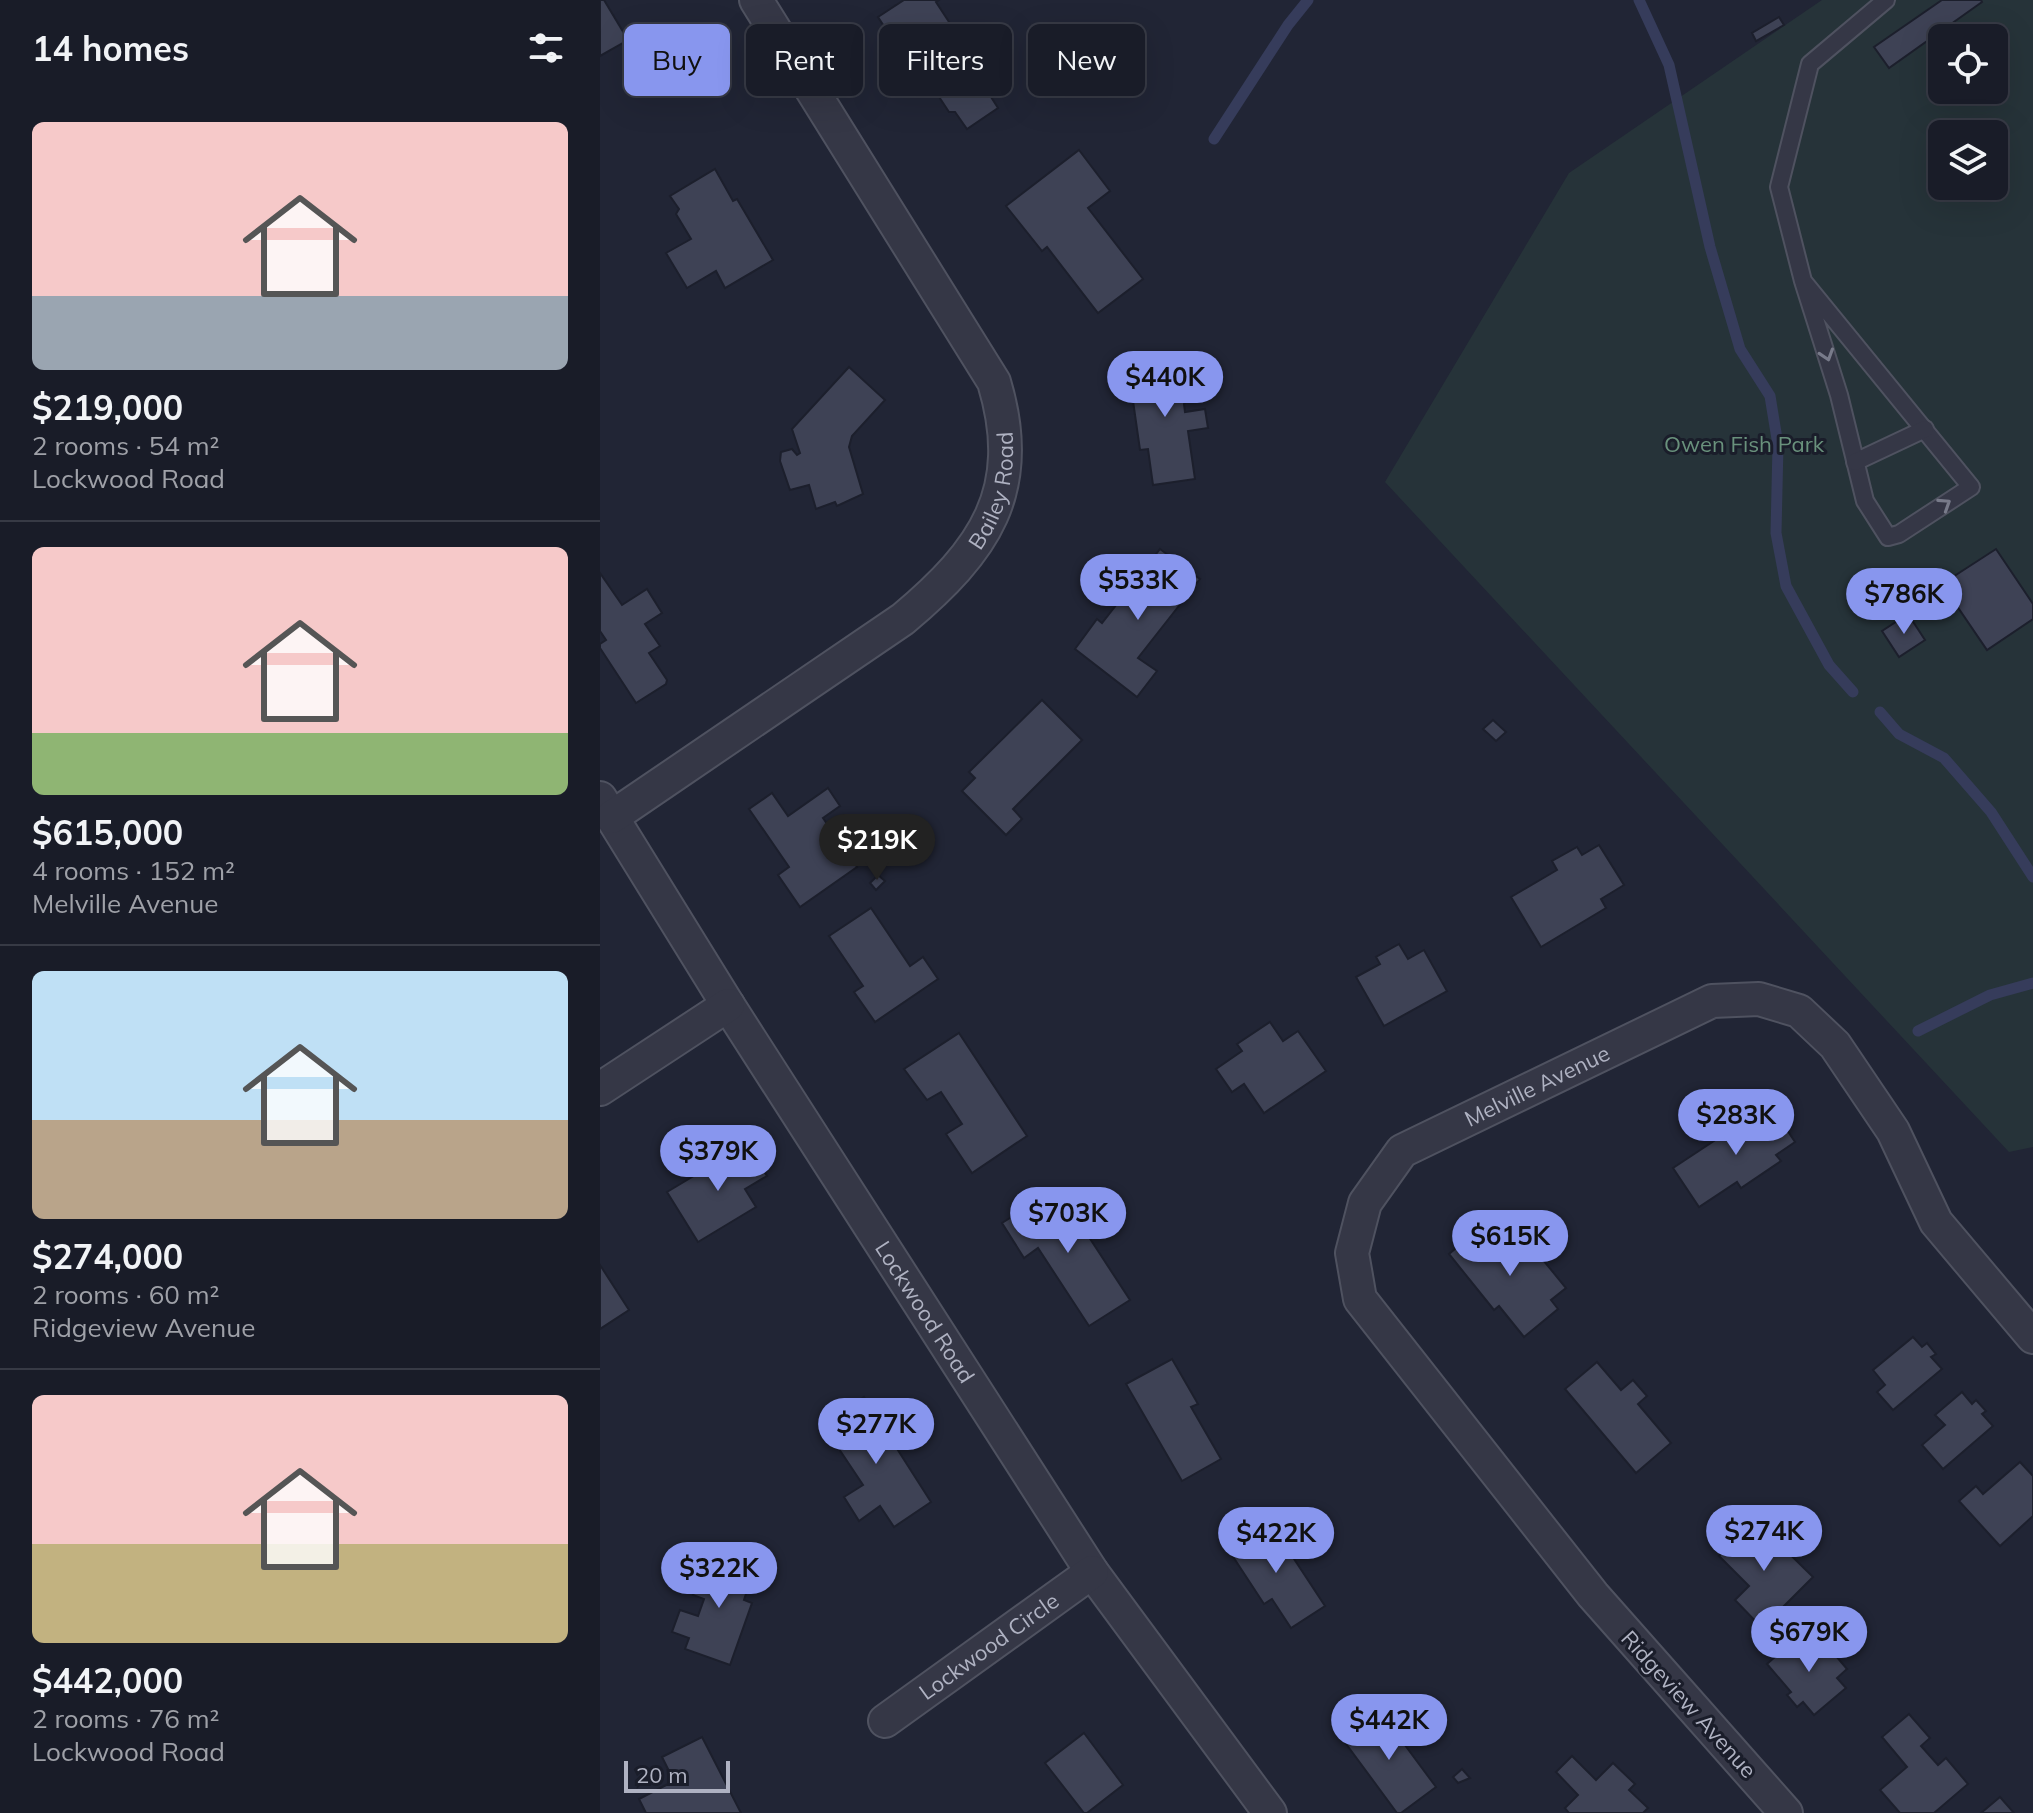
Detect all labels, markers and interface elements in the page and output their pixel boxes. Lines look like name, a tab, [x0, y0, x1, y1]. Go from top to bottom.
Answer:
chip: Buy	[624, 24, 730, 96]
chip: Rent	[746, 24, 863, 96]
chip: Filters	[879, 24, 1012, 96]
chip: New	[1028, 24, 1145, 96]
map controls	[1928, 24, 2008, 200]
button: locate	[1928, 24, 2008, 104]
icon: filters	[524, 26, 568, 70]
text: 14 homes	[32, 27, 189, 70]
button: layers	[1928, 120, 2008, 200]
icon: home	[228, 174, 372, 318]
one-way arrow	[1817, 348, 1833, 362]
pin: $440K	[1109, 351, 1221, 419]
text: $440K	[1125, 360, 1205, 393]
text: $219,000	[32, 386, 183, 429]
text: 2 rooms · 54 m²	[32, 429, 219, 462]
park label: Owen Fish Park	[1664, 430, 1825, 458]
street label: Bailey Road	[962, 431, 1019, 555]
text: Lockwood Road	[32, 462, 225, 495]
one-way arrow	[1936, 499, 1951, 514]
pin: $533K	[1082, 554, 1194, 622]
text: $533K	[1098, 563, 1178, 596]
pin: $786K	[1848, 568, 1960, 636]
text: $786K	[1864, 577, 1944, 610]
icon: home	[228, 599, 372, 743]
text: $615,000	[32, 811, 183, 854]
pin: $219K	[821, 814, 933, 882]
text: $219K	[837, 823, 917, 856]
text: 4 rooms · 152 m²	[32, 854, 235, 887]
text: Melville Avenue	[32, 887, 219, 920]
icon: home	[228, 1023, 372, 1167]
street label: Melville Avenue	[1460, 1039, 1614, 1133]
pin: $283K	[1680, 1089, 1792, 1157]
text: $283K	[1696, 1098, 1776, 1131]
pin: $379K	[662, 1125, 774, 1193]
text: $379K	[678, 1134, 758, 1167]
pin: $703K	[1012, 1187, 1124, 1255]
text: $703K	[1028, 1196, 1108, 1229]
pin: $615K	[1454, 1210, 1566, 1278]
text: $615K	[1470, 1219, 1550, 1252]
text: $274,000	[32, 1235, 183, 1278]
street label: Lockwood Road	[869, 1236, 981, 1388]
text: 2 rooms · 60 m²	[32, 1278, 219, 1311]
text: Ridgeview Avenue	[32, 1311, 255, 1344]
pin: $277K	[820, 1398, 932, 1466]
text: $277K	[836, 1407, 916, 1440]
icon: home	[228, 1447, 372, 1591]
pin: $274K	[1708, 1505, 1820, 1573]
pin: $422K	[1220, 1507, 1332, 1575]
text: $274K	[1724, 1514, 1804, 1547]
text: $422K	[1236, 1516, 1316, 1549]
pin: $322K	[663, 1542, 775, 1610]
text: $322K	[679, 1551, 759, 1584]
street label: Lockwood Circle	[913, 1586, 1064, 1706]
pin: $679K	[1753, 1606, 1865, 1674]
text: $679K	[1769, 1615, 1849, 1648]
street label: Ridgeview Avenue	[1615, 1624, 1763, 1784]
text: $442,000	[32, 1659, 183, 1702]
pin: $442K	[1333, 1694, 1445, 1762]
text: 2 rooms · 76 m²	[32, 1702, 219, 1735]
text: $442K	[1349, 1703, 1429, 1736]
text: Lockwood Road	[32, 1735, 225, 1768]
scale bar	[624, 1757, 730, 1793]
text: 20 m	[636, 1761, 687, 1789]

